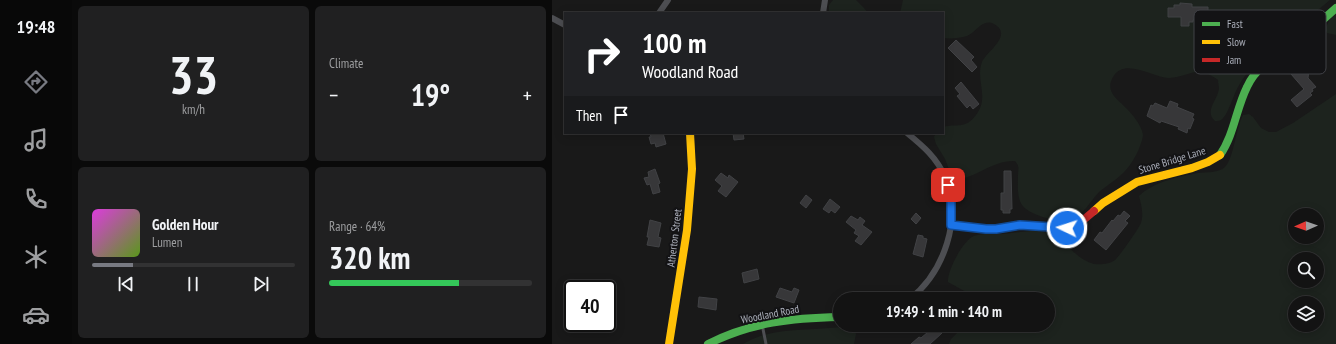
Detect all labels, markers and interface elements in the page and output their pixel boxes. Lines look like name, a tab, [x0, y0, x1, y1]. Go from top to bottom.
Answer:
legend	[1194, 10, 1326, 74]
text: 19:48	[17, 15, 55, 38]
text: Fast	[1227, 17, 1243, 31]
text: 100 m	[642, 24, 706, 61]
icon: right	[576, 28, 628, 80]
text: Slow	[1227, 35, 1246, 49]
text: 33	[169, 41, 218, 108]
text: Jam	[1226, 53, 1241, 67]
text: Climate	[329, 55, 363, 72]
text: Woodland Road	[642, 60, 738, 83]
icon: directions	[22, 68, 50, 96]
text: 19°	[411, 75, 450, 114]
text: −	[329, 81, 338, 109]
text: +	[523, 81, 532, 109]
text: km/h	[182, 101, 205, 118]
icon: arrive	[610, 104, 632, 126]
text: Then	[576, 106, 602, 125]
icon: music	[22, 126, 50, 154]
street label: Stone Bridge Lane	[1137, 143, 1208, 177]
pin	[931, 168, 965, 202]
icon: arrive	[937, 174, 959, 196]
icon: phone	[22, 185, 50, 213]
position arrow	[1046, 207, 1088, 249]
street label: Atherton Street	[663, 208, 685, 268]
north arrow	[1288, 208, 1324, 244]
map controls	[1288, 208, 1324, 332]
text: Golden Hour	[152, 215, 219, 234]
text: Range · 64%	[329, 218, 385, 235]
text: Lumen	[152, 234, 182, 251]
text: 320 km	[329, 238, 410, 277]
icon: climate	[22, 243, 50, 271]
button: search	[1288, 252, 1324, 288]
icon: previous	[115, 273, 137, 295]
icon: pause	[182, 273, 204, 295]
icon: next	[250, 273, 272, 295]
speed limit sign: 40	[564, 280, 616, 332]
button: layers	[1288, 296, 1324, 332]
icon: car	[22, 301, 50, 329]
street label: Woodland Road	[740, 301, 800, 326]
text: 19:49 · 1 min · 140 m	[886, 302, 1002, 321]

